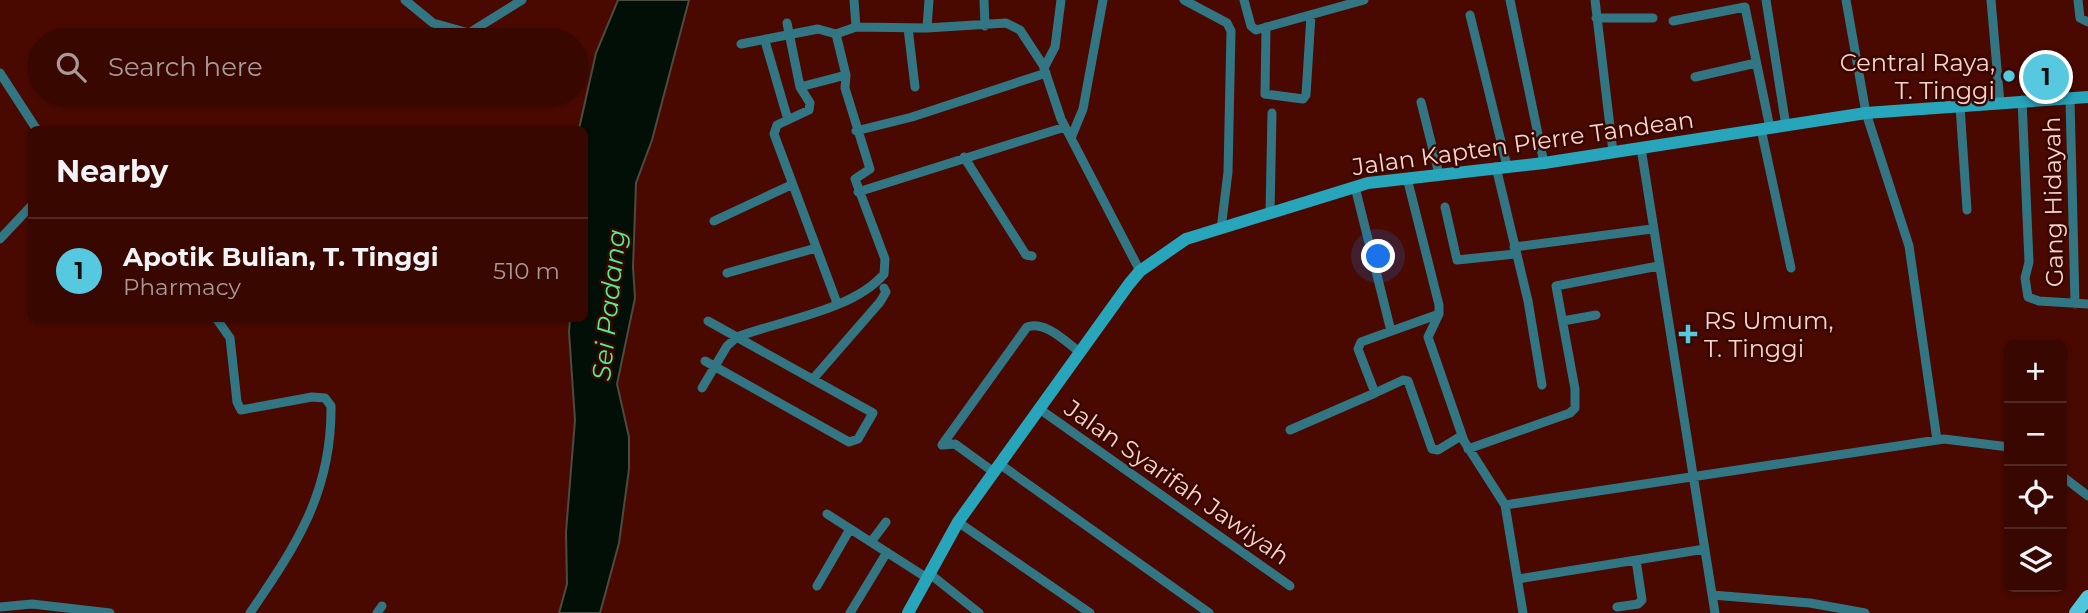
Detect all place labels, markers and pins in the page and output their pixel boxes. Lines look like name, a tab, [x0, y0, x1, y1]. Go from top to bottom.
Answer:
place label: Central Raya, T. Tinggi	[1840, 48, 1995, 105]
pin: 1	[2023, 51, 2069, 103]
marker: Central Raya, T. Tinggi	[2001, 68, 2017, 84]
place label: RS Umum, T. Tinggi	[1704, 306, 1834, 363]
marker: RS Umum, T. Tinggi	[1678, 324, 1698, 344]

